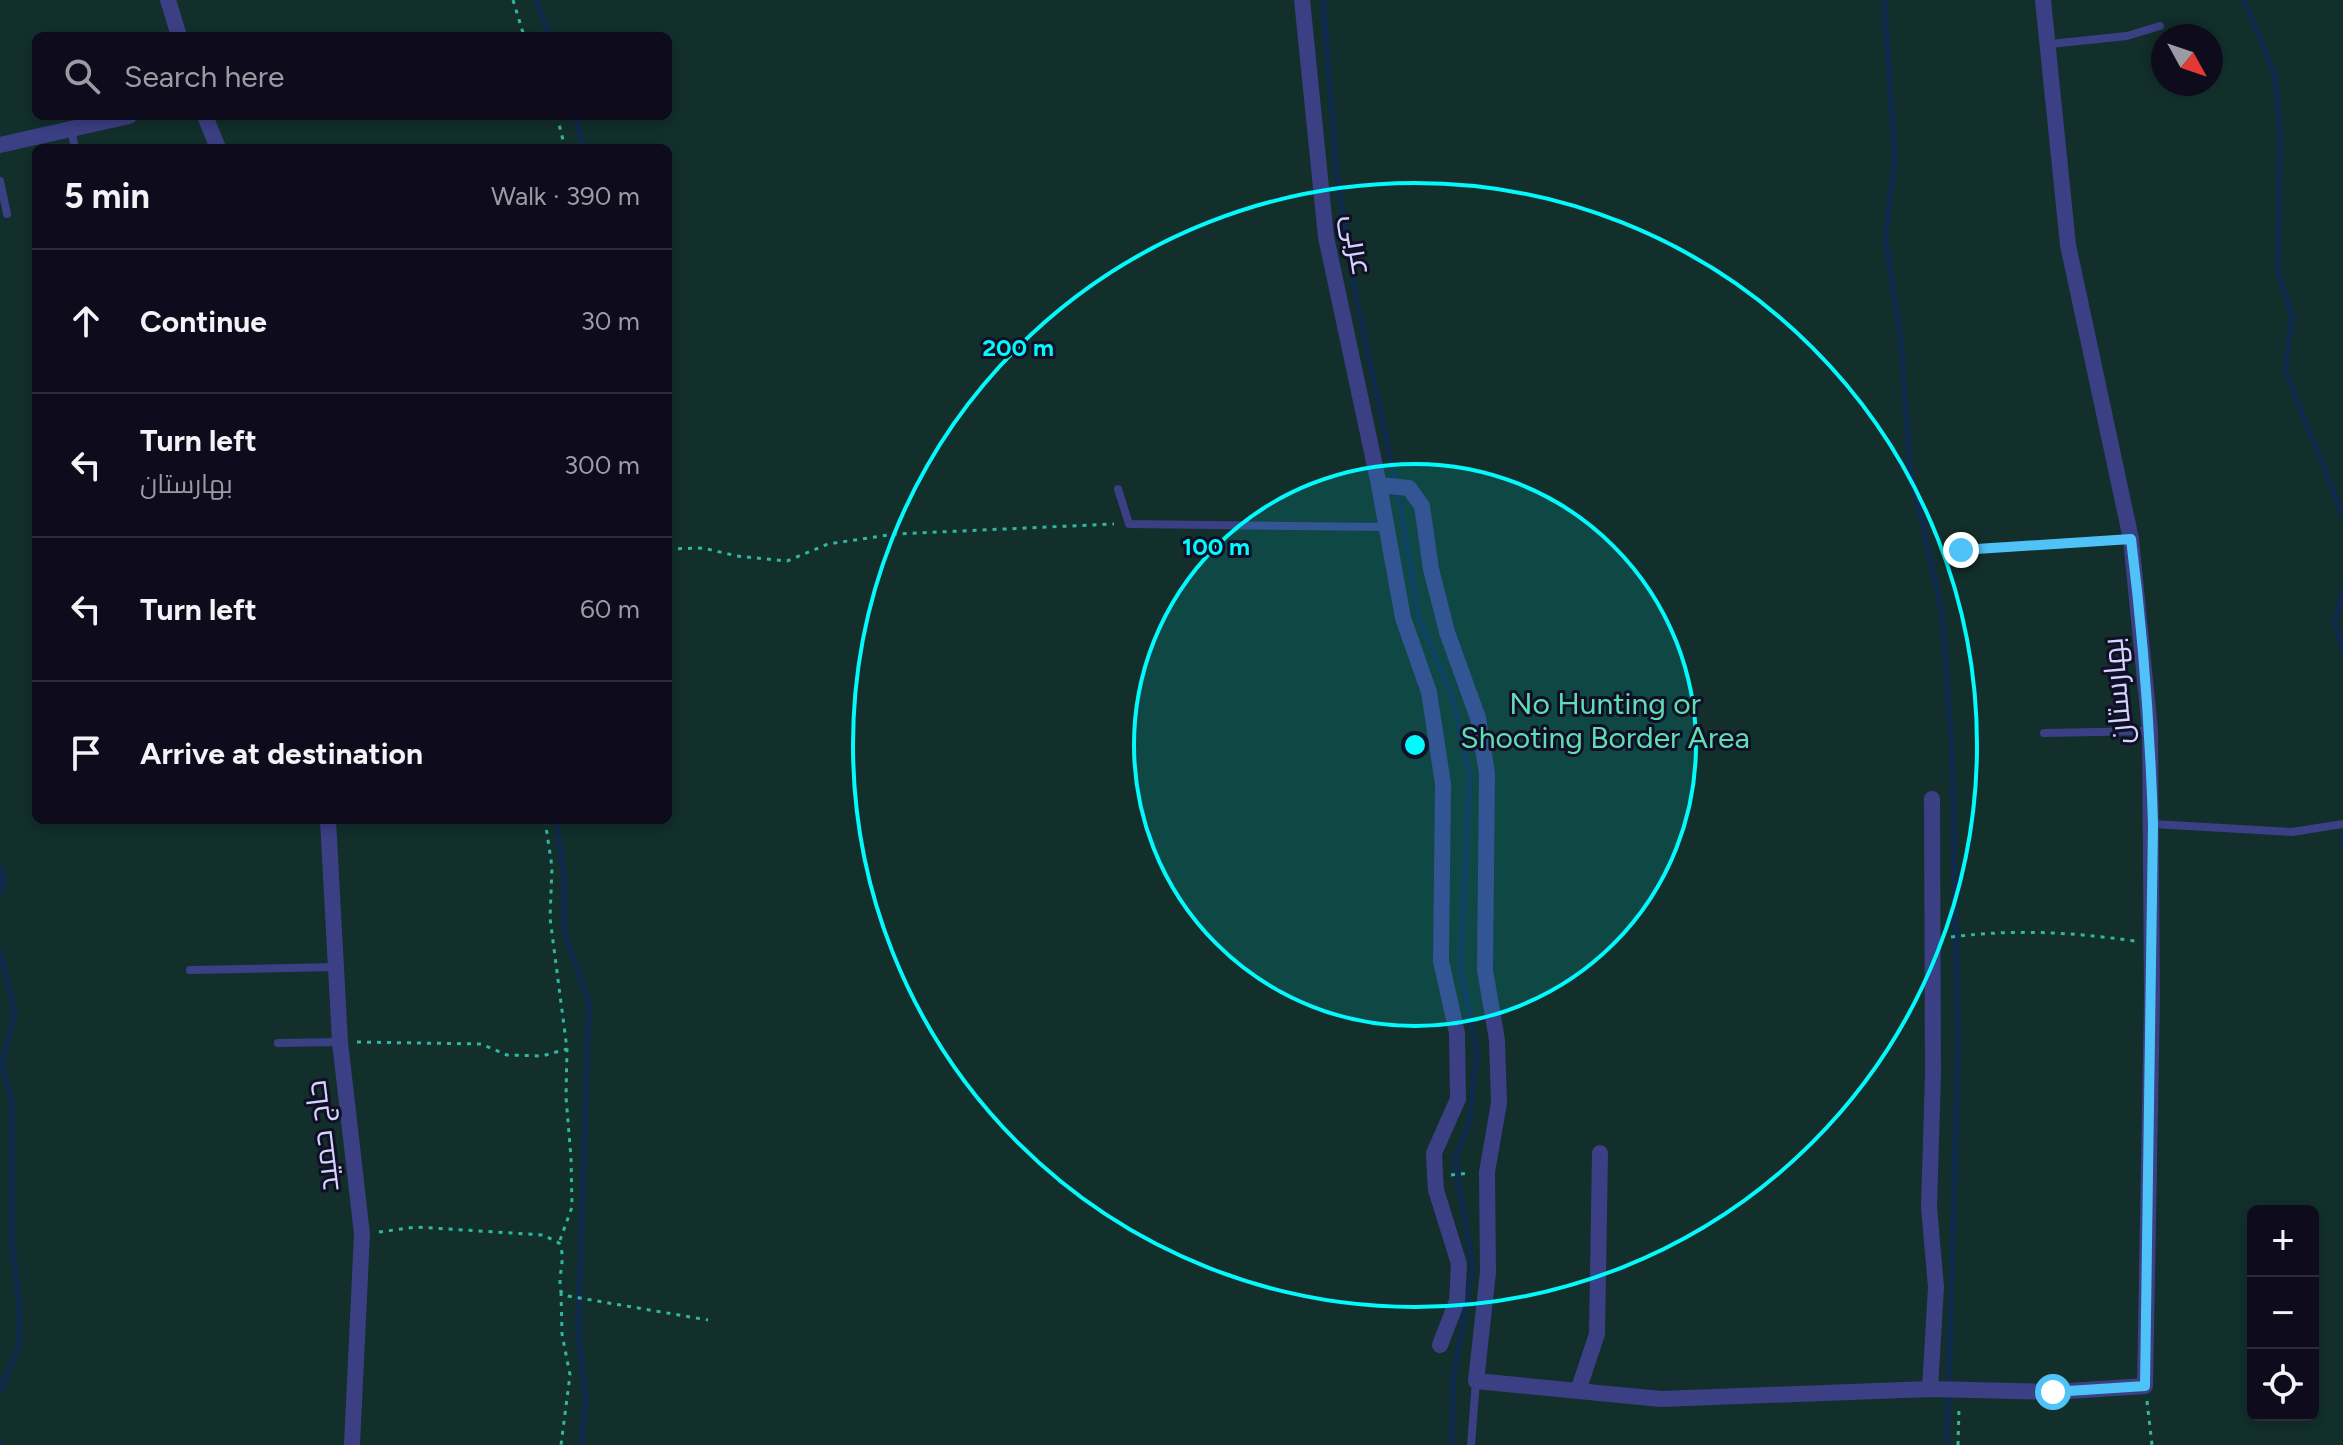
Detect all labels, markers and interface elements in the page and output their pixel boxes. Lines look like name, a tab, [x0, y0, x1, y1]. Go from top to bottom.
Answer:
north arrow	[2151, 24, 2223, 96]
search box	[32, 32, 672, 120]
icon: search	[60, 54, 104, 98]
text: Search here	[124, 58, 284, 95]
text: 5 min	[64, 176, 150, 217]
text: Walk · 390 m	[491, 180, 640, 212]
street label: عربی	[1335, 212, 1382, 278]
icon: ahead	[64, 299, 108, 343]
text: Continue	[140, 303, 267, 340]
text: 30 m	[581, 305, 640, 337]
text: 200 m	[982, 333, 1054, 362]
text: Turn left	[140, 422, 257, 459]
icon: left	[64, 443, 108, 487]
text: 300 m	[564, 449, 640, 481]
text: بهارستان	[140, 468, 233, 500]
text: 100 m	[1182, 532, 1250, 561]
route end	[1943, 532, 1979, 568]
icon: left	[64, 587, 108, 631]
text: Turn left	[140, 591, 257, 628]
text: 60 m	[580, 593, 640, 625]
street label: بهارستان	[2093, 636, 2140, 746]
park label: No Hunting or Shooting Border Area	[1460, 685, 1750, 756]
icon: arrive	[64, 731, 108, 775]
centre of rings	[1401, 731, 1429, 759]
text: Arrive at destination	[140, 735, 423, 772]
street label: حاج حمید	[296, 1078, 349, 1194]
map controls	[2247, 1205, 2319, 1421]
button: +	[2247, 1205, 2319, 1277]
button: −	[2247, 1277, 2319, 1349]
button: locate	[2247, 1349, 2319, 1421]
route start	[2035, 1374, 2071, 1410]

